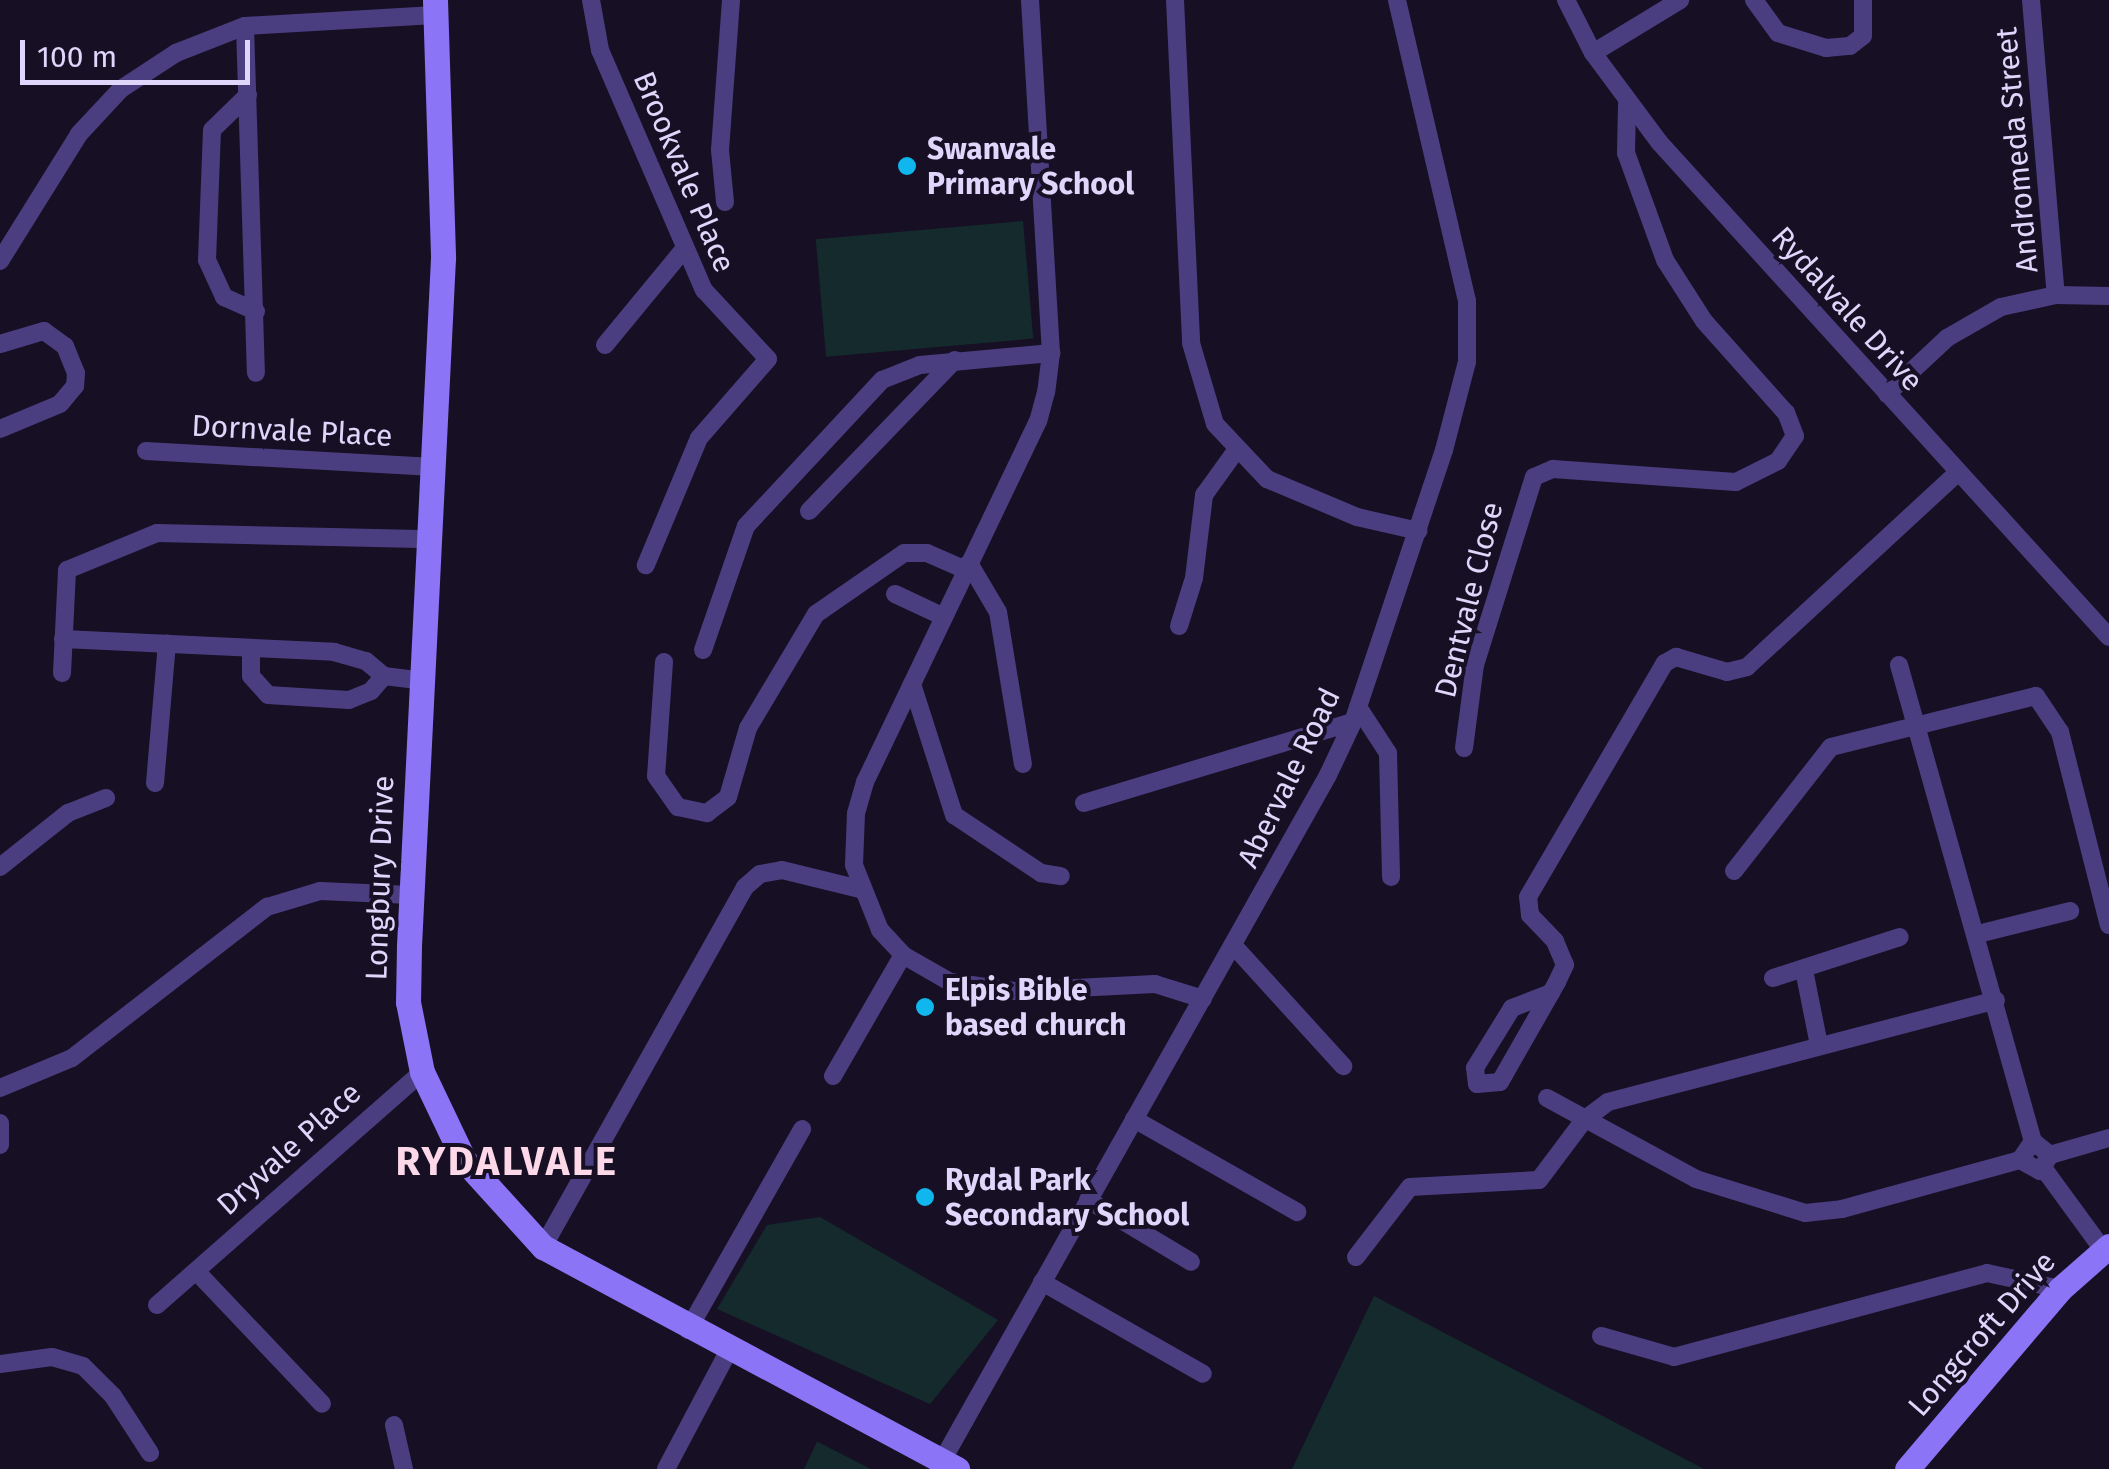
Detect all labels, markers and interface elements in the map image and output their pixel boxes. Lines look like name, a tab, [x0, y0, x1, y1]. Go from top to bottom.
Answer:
scale bar	[25, 20, 255, 82]
street label: Andromeda Street	[1988, 26, 2046, 274]
text: 100 m	[37, 39, 117, 75]
street label: Brookvale Place	[625, 66, 743, 278]
place label: Swanvale Primary School	[927, 131, 1134, 202]
marker: Swanvale Primary School	[896, 155, 918, 177]
street label: Rydalvale Drive	[1764, 219, 1930, 399]
street label: Dornvale Place	[191, 408, 393, 454]
street label: Dentvale Close	[1427, 499, 1511, 701]
street label: Abervale Road	[1230, 682, 1348, 874]
street label: Longbury Drive	[358, 775, 402, 981]
place label: Elpis Bible based church	[945, 972, 1127, 1042]
marker: Elpis Bible based church	[914, 996, 936, 1018]
street label: Dryvale Place	[210, 1075, 368, 1223]
district label: RYDALVALE	[396, 1138, 618, 1186]
place label: Rydal Park Secondary School	[945, 1162, 1189, 1232]
marker: Rydal Park Secondary School	[914, 1186, 936, 1208]
street label: Longcroft Drive	[1901, 1244, 2063, 1424]

